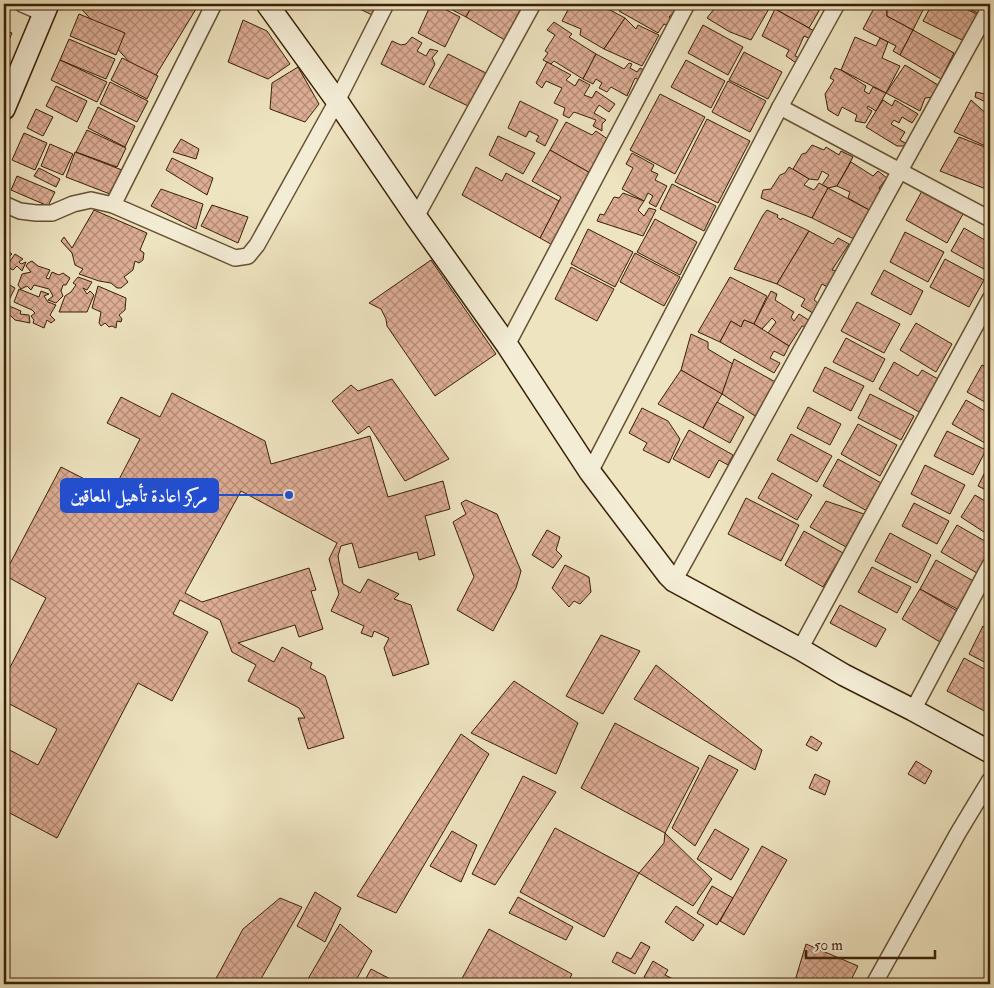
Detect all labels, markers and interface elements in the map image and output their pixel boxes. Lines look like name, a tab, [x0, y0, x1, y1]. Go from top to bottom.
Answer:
callout: مركز اعادة تأهيل المعاقين	[61, 479, 218, 512]
text: مركز اعادة تأهيل المعاقين	[71, 483, 207, 509]
scale bar	[806, 928, 935, 960]
text: 50 m	[814, 936, 843, 955]

